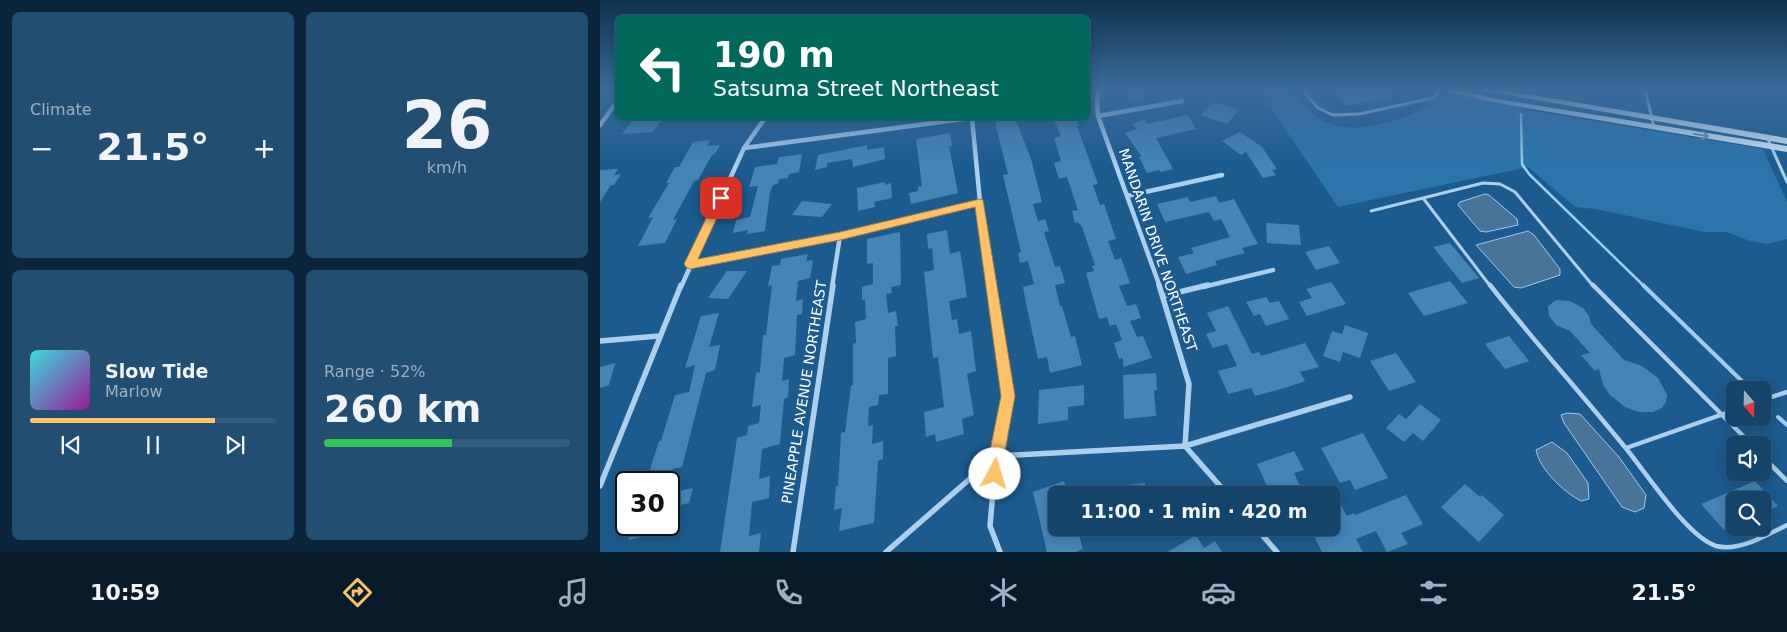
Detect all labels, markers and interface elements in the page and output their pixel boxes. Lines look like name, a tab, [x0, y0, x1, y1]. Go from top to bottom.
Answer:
icon: left	[630, 35, 695, 100]
text: 190 m	[713, 35, 835, 75]
text: Satsuma Street Northeast	[713, 76, 999, 101]
text: 26	[402, 88, 492, 163]
text: Climate	[30, 100, 92, 119]
text: 21.5°	[97, 125, 209, 169]
one-way arrow	[1693, 131, 1709, 141]
text: −	[30, 132, 53, 165]
text: +	[253, 132, 276, 165]
street label: MANDARIN DRIVE NORTHEAST	[1116, 146, 1200, 354]
text: km/h	[427, 158, 467, 177]
pin	[700, 177, 742, 219]
icon: arrive	[707, 184, 735, 212]
street label: PINEAPPLE AVENUE NORTHEAST	[778, 279, 830, 505]
text: Slow Tide	[105, 360, 208, 382]
text: Range · 52%	[324, 362, 426, 381]
north arrow	[1726, 381, 1771, 426]
map controls	[1726, 381, 1771, 536]
text: Marlow	[105, 382, 163, 401]
text: 260 km	[324, 387, 481, 431]
icon: previous	[57, 431, 85, 459]
icon: pause	[139, 431, 167, 459]
icon: next	[221, 431, 249, 459]
button: sound	[1726, 436, 1771, 481]
position arrow	[968, 447, 1020, 499]
speed limit sign: 30	[615, 471, 680, 536]
button: search	[1726, 491, 1771, 536]
text: 11:00 · 1 min · 420 m	[1080, 500, 1308, 522]
icon: directions	[340, 575, 375, 610]
icon: music	[556, 575, 591, 610]
icon: phone	[771, 575, 806, 610]
icon: climate	[986, 575, 1021, 610]
icon: car	[1201, 575, 1236, 610]
icon: filters	[1416, 575, 1451, 610]
text: 10:59	[90, 580, 160, 605]
text: 21.5°	[1632, 580, 1697, 605]

